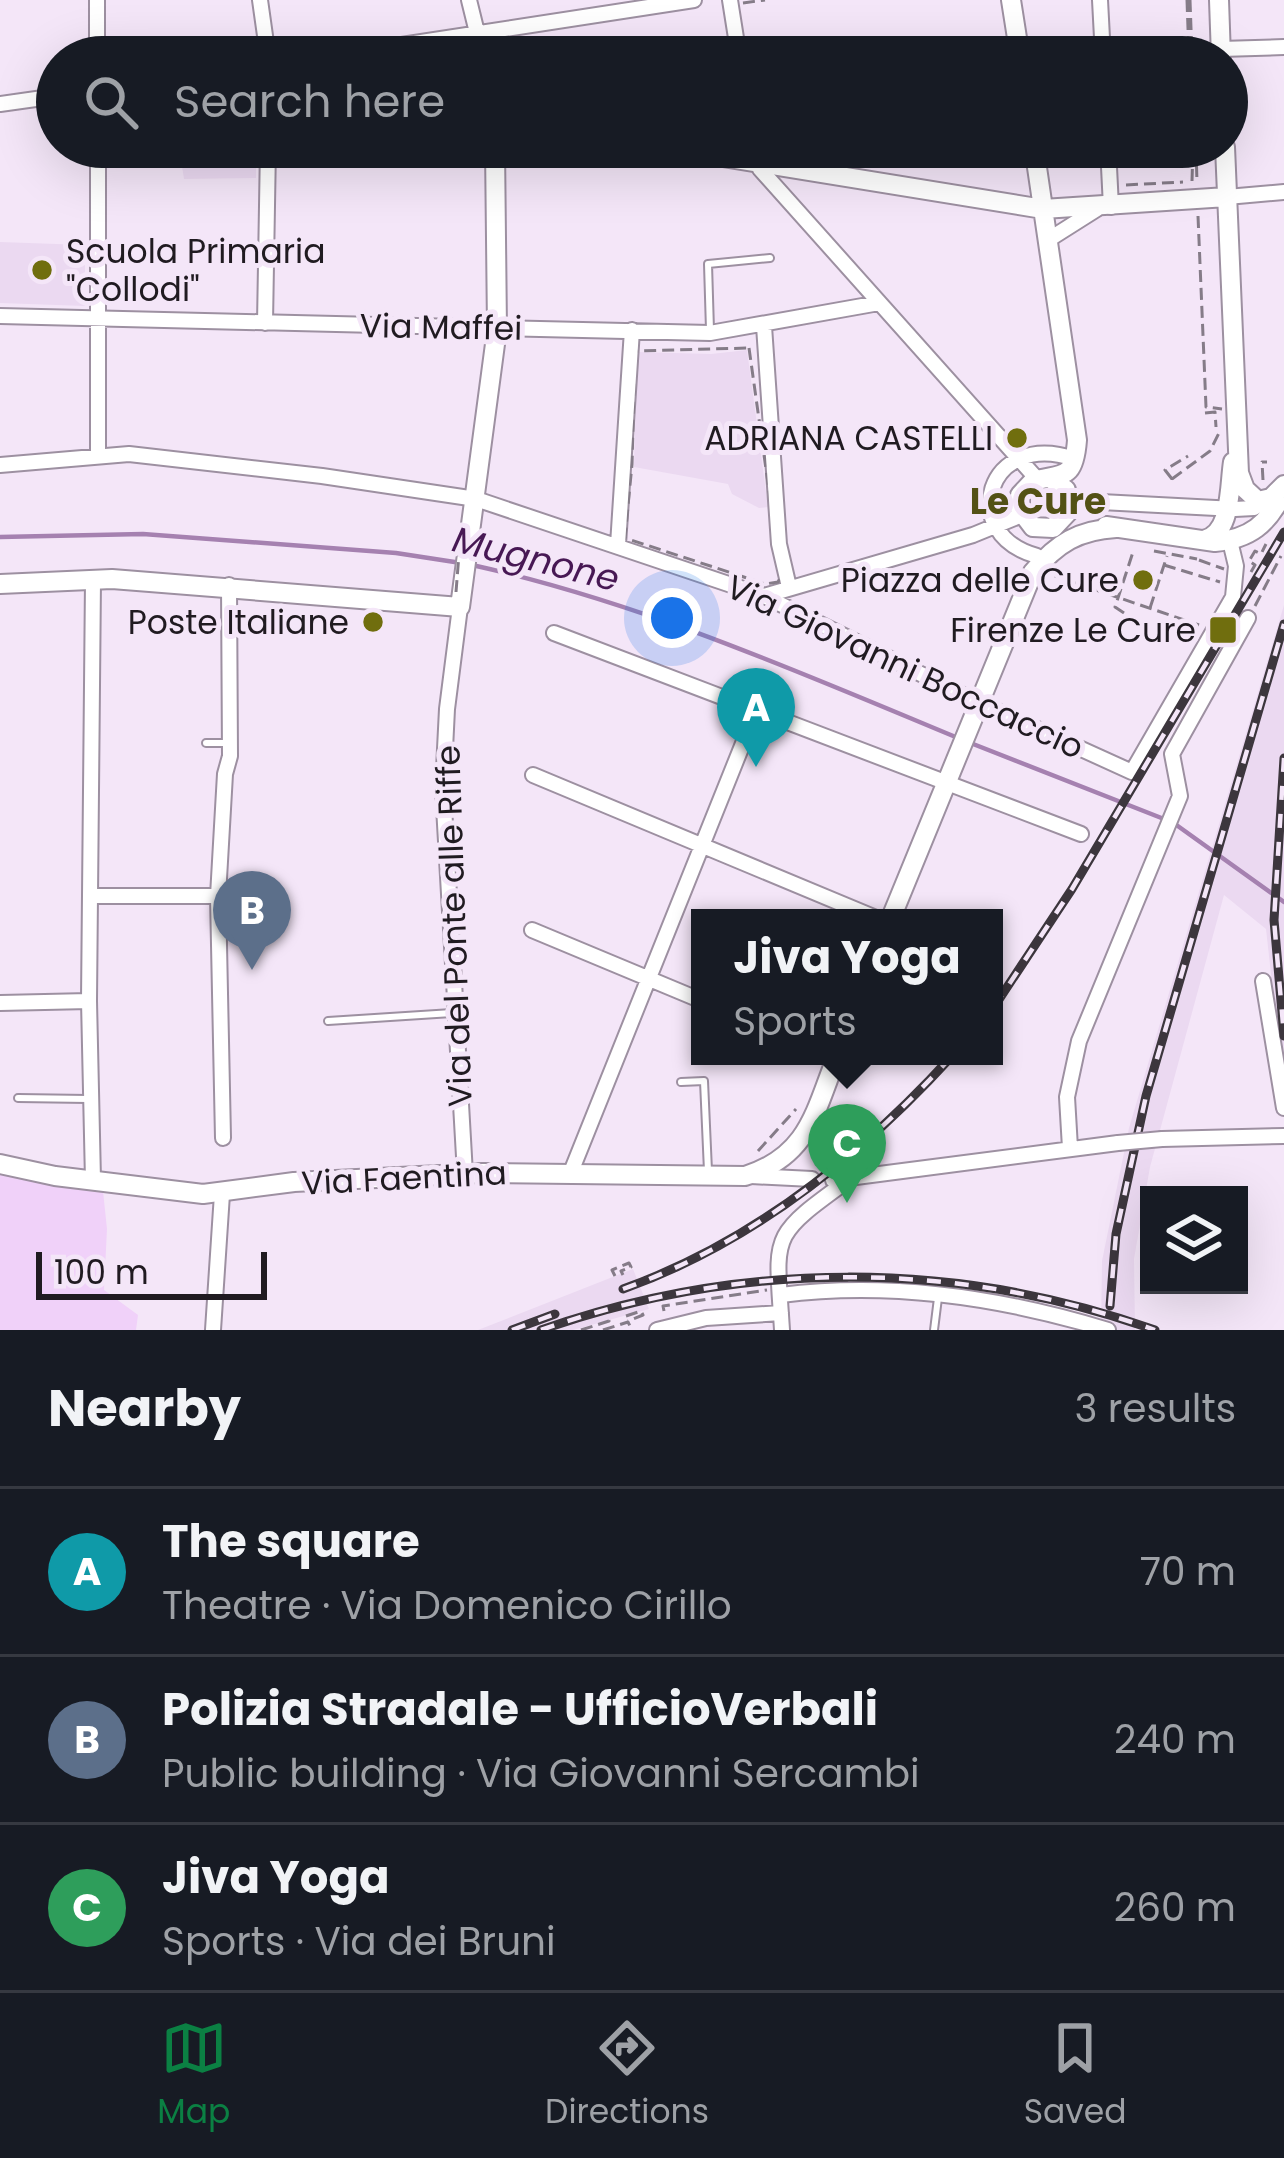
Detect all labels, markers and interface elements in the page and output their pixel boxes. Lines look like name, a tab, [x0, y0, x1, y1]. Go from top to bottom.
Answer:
search box	[36, 36, 1248, 168]
icon: search	[78, 69, 144, 135]
text: Search here	[174, 70, 445, 133]
place label: Scuola Primaria "Collodi"	[66, 228, 325, 313]
marker: Scuola Primaria "Collodi"	[29, 257, 55, 283]
street label: Via Maffei	[359, 302, 523, 352]
place label: ADRIANA CASTELLI	[704, 415, 993, 462]
marker: ADRIANA CASTELLI	[1004, 425, 1030, 451]
district label: Le Cure	[970, 476, 1106, 527]
water label: Mugnone	[447, 514, 625, 604]
place label: Piazza delle Cure	[841, 557, 1119, 604]
street label: Via Giovanni Boccaccio	[719, 563, 1091, 771]
marker: Piazza delle Cure	[1130, 567, 1156, 593]
your location	[642, 588, 702, 648]
place label: Poste Italiane	[128, 599, 349, 646]
place label: Firenze Le Cure	[950, 607, 1196, 654]
marker: Poste Italiane	[360, 609, 386, 635]
marker: Firenze Le Cure	[1207, 614, 1239, 646]
pin: A	[717, 668, 795, 767]
street label: Via del Ponte alle Riffe	[424, 744, 484, 1108]
pin: B	[213, 871, 291, 970]
popup	[691, 909, 1003, 1065]
text: Jiva Yoga	[733, 926, 961, 989]
text: Sports	[733, 994, 857, 1049]
pin: C	[808, 1104, 886, 1203]
street label: Via Faentina	[300, 1149, 508, 1207]
map controls	[1140, 1186, 1248, 1294]
button: layers	[1140, 1186, 1248, 1294]
scale bar	[36, 1246, 267, 1299]
text: 100 m	[54, 1249, 149, 1296]
text: Nearby	[48, 1372, 241, 1444]
text: 3 results	[1074, 1381, 1236, 1436]
text: The square	[162, 1510, 420, 1573]
text: A	[73, 1544, 101, 1599]
text: 70 m	[1140, 1544, 1236, 1599]
text: Theatre · Via Domenico Cirillo	[162, 1578, 732, 1633]
text: Polizia Stradale - UfficioVerbali	[162, 1678, 878, 1741]
text: B	[74, 1712, 100, 1767]
text: 240 m	[1114, 1712, 1236, 1767]
text: Public building · Via Giovanni Sercambi	[162, 1746, 920, 1801]
text: Jiva Yoga	[162, 1846, 390, 1909]
text: C	[72, 1880, 102, 1935]
text: 260 m	[1114, 1880, 1236, 1935]
text: Sports · Via dei Bruni	[162, 1914, 556, 1969]
tab: Map	[157, 2015, 230, 2137]
tab: Directions	[545, 2015, 709, 2137]
tab: Saved	[1024, 2015, 1127, 2137]

